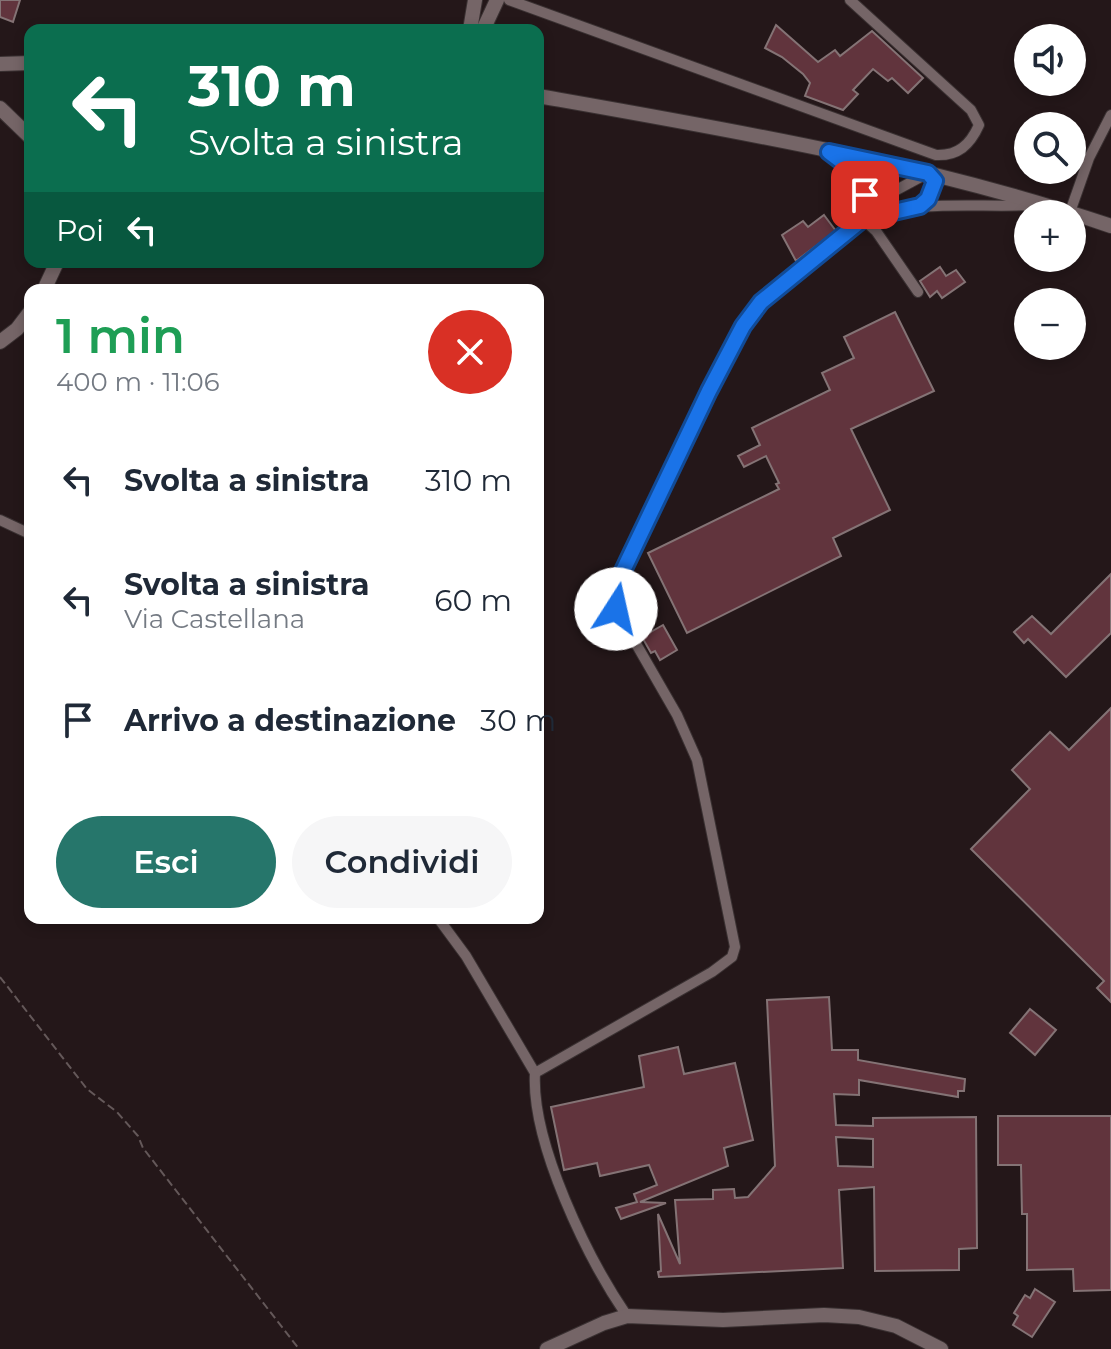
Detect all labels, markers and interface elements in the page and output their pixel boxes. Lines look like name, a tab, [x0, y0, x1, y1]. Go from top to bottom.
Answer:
map controls	[1014, 24, 1086, 360]
button: sound	[1014, 24, 1086, 96]
text: 310 m	[188, 52, 356, 120]
icon: left	[56, 56, 160, 160]
button: search	[1014, 112, 1086, 184]
text: Svolta a sinistra	[188, 120, 464, 164]
pin	[831, 161, 899, 229]
icon: arrive	[843, 173, 887, 217]
button: +	[1014, 200, 1086, 272]
icon: left	[120, 208, 164, 252]
text: Poi	[56, 212, 104, 249]
button: −	[1014, 288, 1086, 360]
text: 1 min	[56, 307, 185, 365]
button: close	[428, 310, 512, 394]
text: 400 m · 11:06	[56, 366, 220, 398]
icon: left	[56, 458, 100, 502]
text: Svolta a sinistra	[124, 462, 370, 499]
text: 310 m	[425, 462, 512, 499]
text: Svolta a sinistra	[124, 566, 370, 603]
position arrow	[574, 567, 658, 651]
icon: left	[56, 578, 100, 622]
text: 60 m	[434, 582, 512, 619]
text: Via Castellana	[124, 603, 305, 635]
icon: arrive	[56, 698, 100, 742]
text: Arrivo a destinazione	[124, 702, 456, 739]
text: 30 m	[480, 702, 556, 739]
button: Esci	[56, 816, 276, 908]
button: Condividi	[292, 816, 512, 908]

